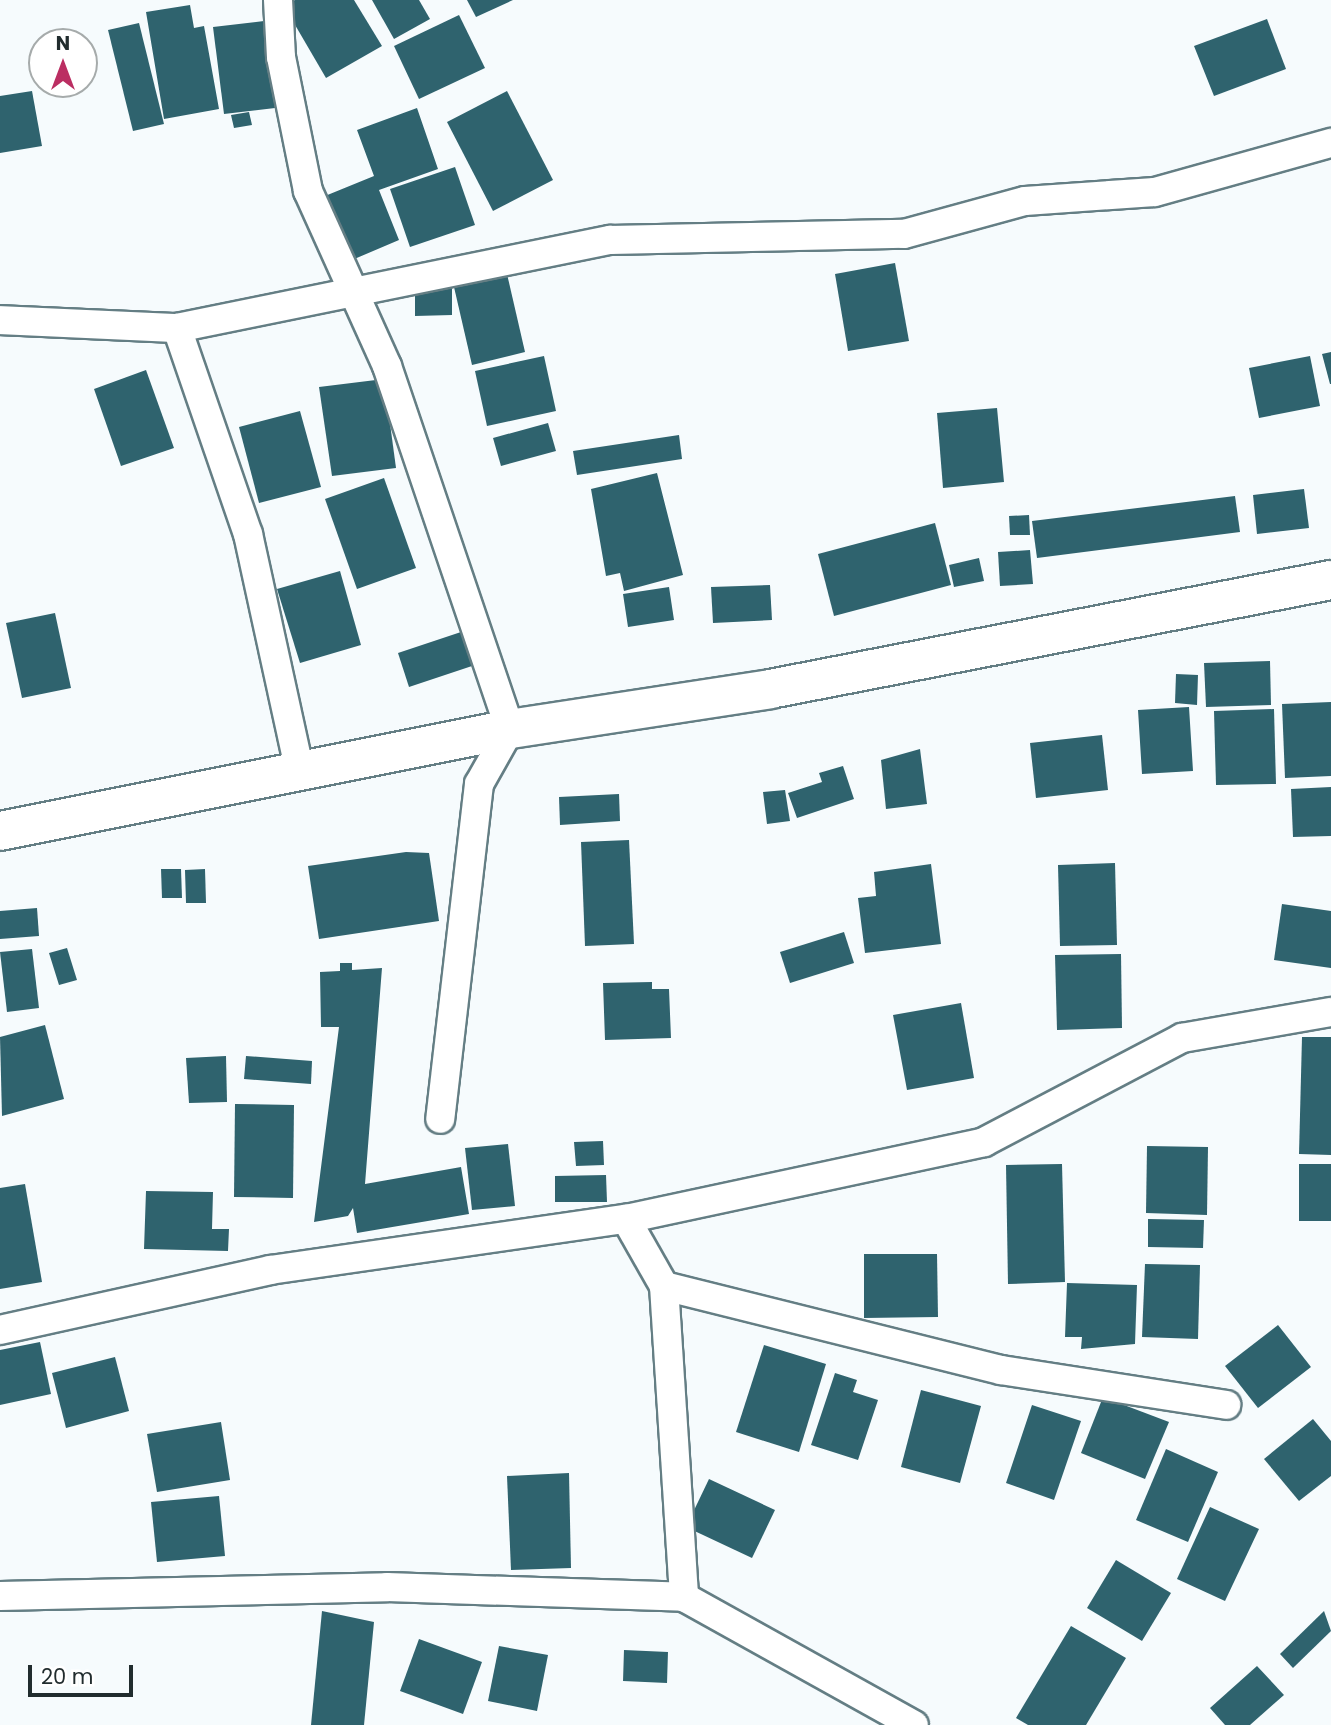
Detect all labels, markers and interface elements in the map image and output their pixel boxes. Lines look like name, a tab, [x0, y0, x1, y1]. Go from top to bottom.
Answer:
north arrow	[28, 28, 98, 98]
text: N	[56, 30, 70, 57]
scale bar	[32, 1652, 136, 1696]
text: 20 m	[41, 1662, 94, 1691]

